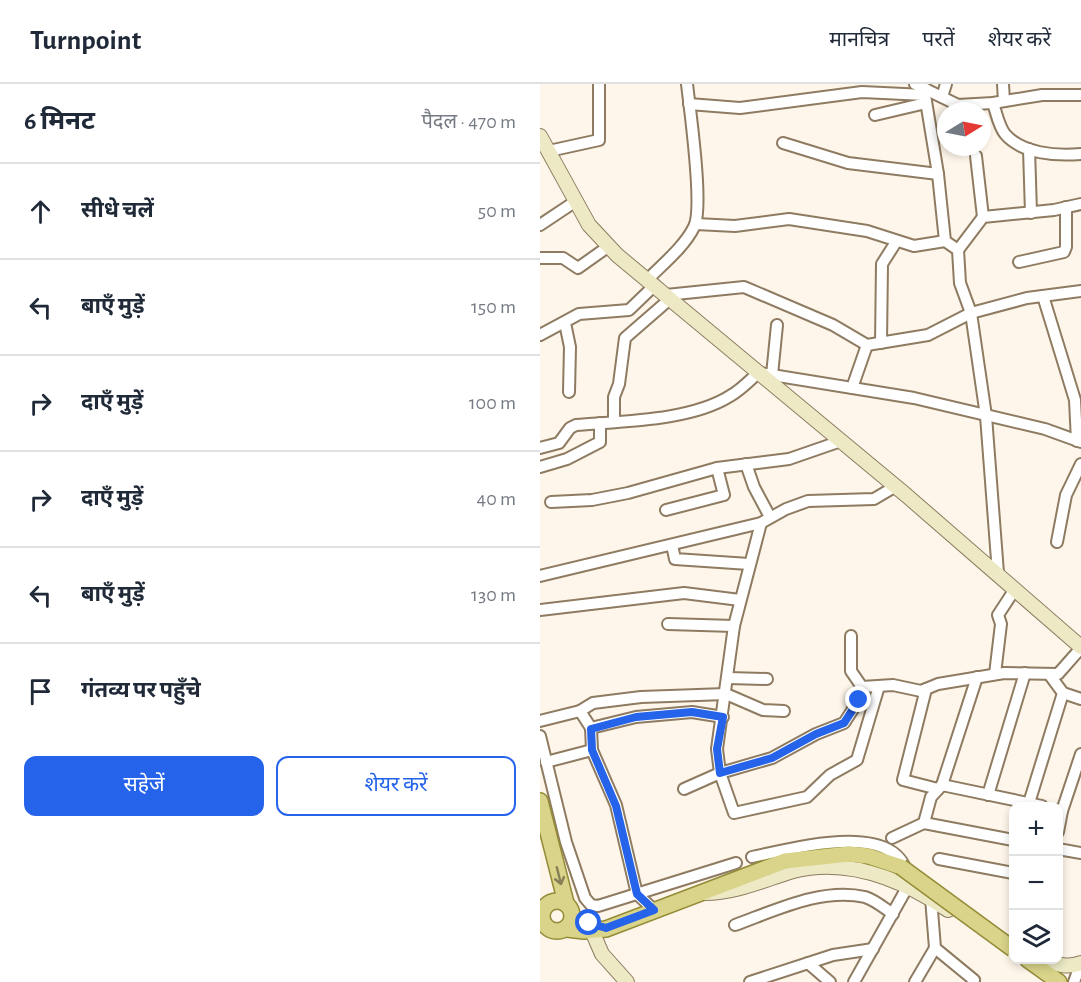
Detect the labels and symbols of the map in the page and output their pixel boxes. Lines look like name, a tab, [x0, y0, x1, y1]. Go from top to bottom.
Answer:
north arrow	[937, 102, 991, 156]
route end	[845, 686, 871, 712]
one-way arrow	[553, 866, 565, 885]
route start	[575, 909, 601, 935]

